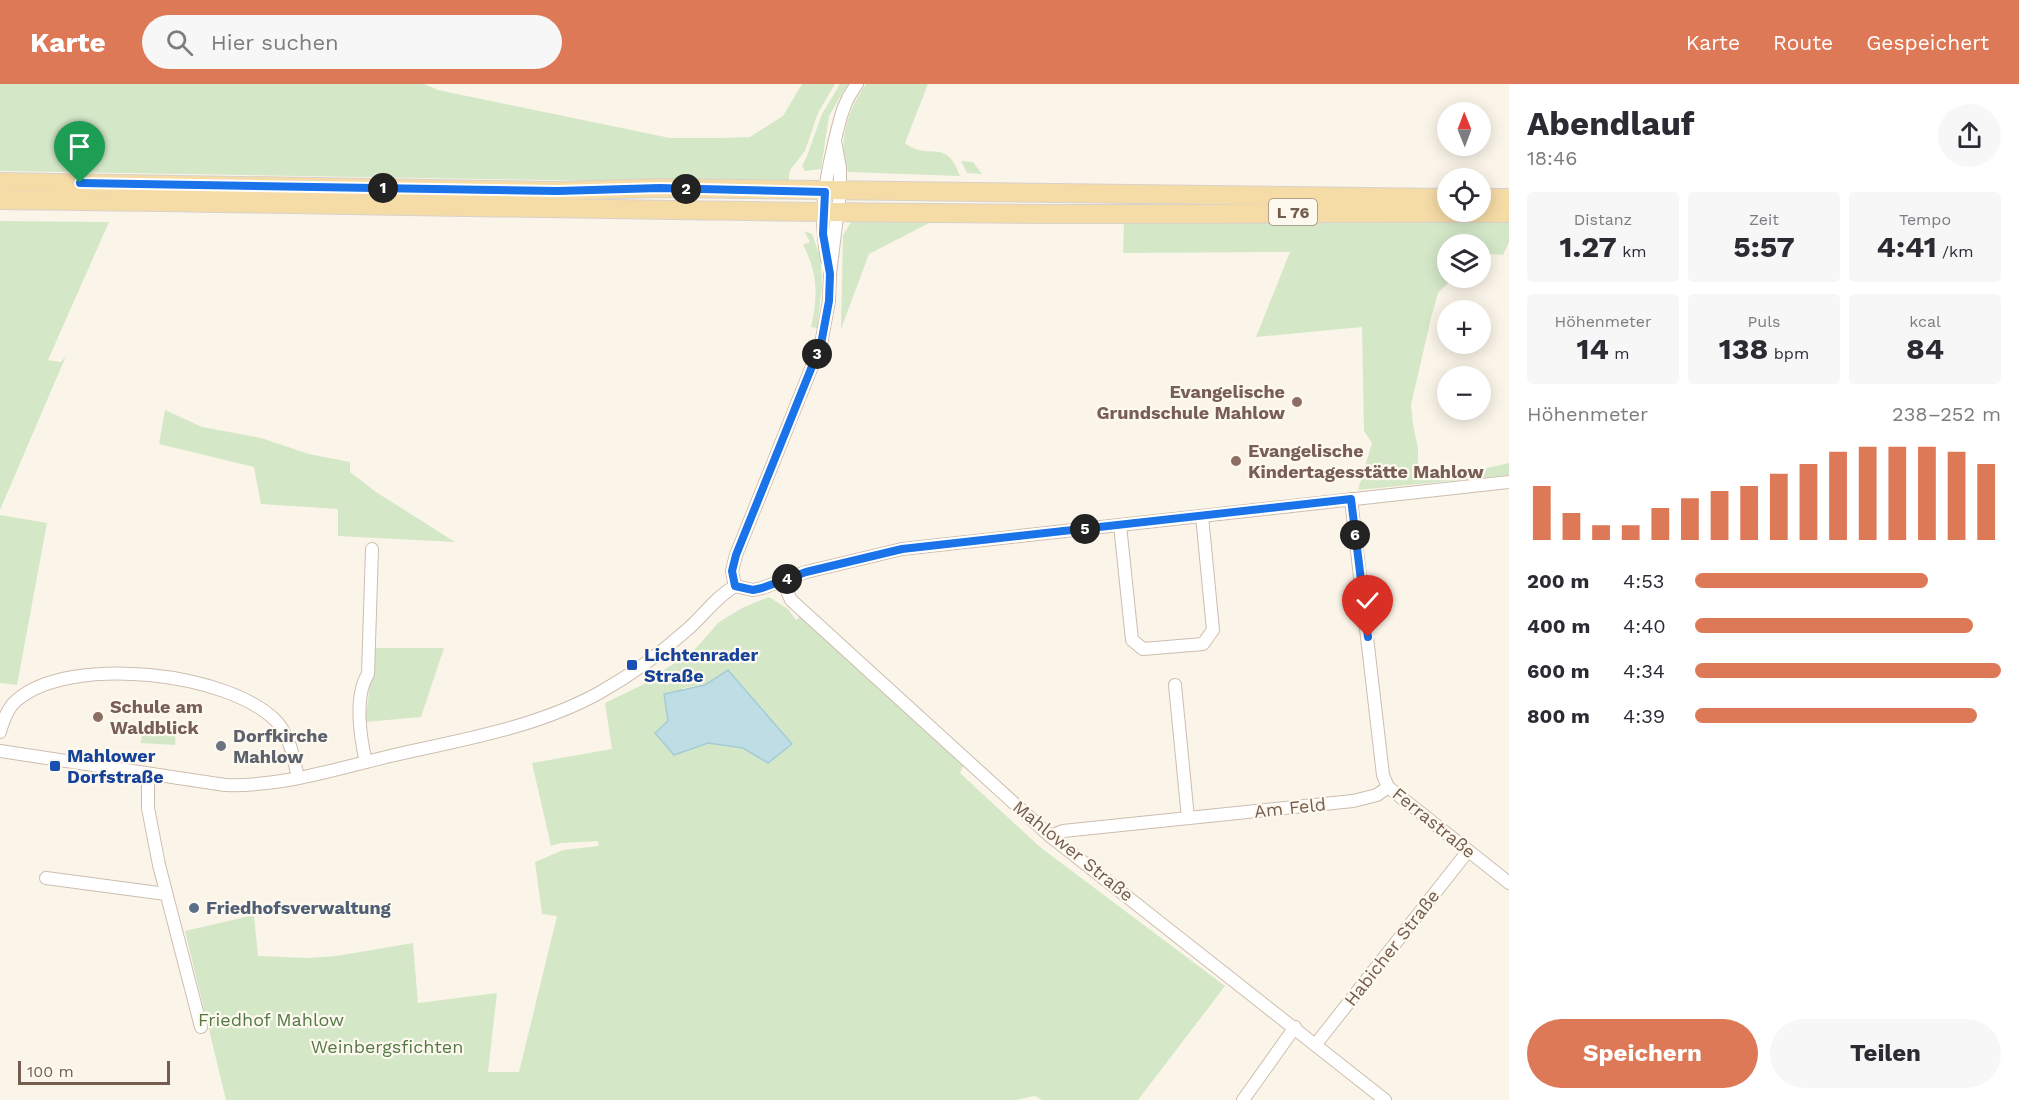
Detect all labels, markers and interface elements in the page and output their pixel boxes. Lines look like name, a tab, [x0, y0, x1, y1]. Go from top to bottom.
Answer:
search box	[142, 15, 562, 69]
text: Karte	[30, 26, 106, 59]
icon: search	[163, 26, 196, 59]
text: Hier suchen	[211, 30, 339, 55]
text: Karte	[1686, 30, 1740, 55]
text: Route	[1773, 30, 1833, 55]
text: Gespeichert	[1866, 30, 1989, 55]
north arrow	[1437, 102, 1491, 156]
map controls	[1437, 102, 1491, 420]
text: Abendlauf	[1527, 104, 1695, 143]
button: share	[1938, 104, 2001, 167]
pin	[54, 121, 105, 183]
icon: arrive	[63, 130, 96, 163]
text: 18:46	[1527, 146, 1577, 170]
button: locate	[1437, 168, 1491, 222]
pin: 1	[368, 173, 398, 203]
pin: 2	[671, 174, 701, 204]
text: 1	[380, 178, 386, 197]
text: 2	[681, 179, 691, 198]
road number: L 76	[1269, 199, 1317, 225]
text: Distanz	[1574, 210, 1632, 229]
text: Zeit	[1749, 210, 1779, 229]
text: Tempo	[1899, 210, 1951, 229]
text: 1.27	[1560, 229, 1617, 264]
text: 5:57	[1733, 229, 1795, 264]
text: 4:41	[1877, 229, 1937, 264]
button: layers	[1437, 234, 1491, 288]
text: km	[1617, 242, 1647, 261]
text: /km	[1937, 242, 1973, 261]
button: +	[1437, 300, 1491, 354]
text: Höhenmeter	[1555, 312, 1651, 331]
text: Puls	[1748, 312, 1780, 331]
text: kcal	[1909, 312, 1941, 331]
text: 14	[1576, 331, 1609, 366]
text: 138	[1719, 331, 1768, 366]
text: 84	[1906, 331, 1944, 366]
pin: 3	[802, 339, 832, 369]
text: 3	[812, 344, 822, 363]
text: m	[1609, 344, 1630, 363]
text: bpm	[1768, 344, 1809, 363]
button: −	[1437, 366, 1491, 420]
place label: Evangelische Grundschule Mahlow	[1097, 381, 1286, 423]
marker: Evangelische Grundschule Mahlow	[1290, 395, 1304, 409]
text: Höhenmeter	[1527, 402, 1648, 426]
text: 238–252 m	[1892, 402, 2001, 426]
place label: Evangelische Kindertagesstätte Mahlow	[1248, 440, 1484, 482]
marker: Evangelische Kindertagesstätte Mahlow	[1229, 454, 1243, 468]
pin: 5	[1070, 514, 1100, 544]
text: 5	[1080, 519, 1090, 538]
pin: 6	[1340, 520, 1370, 550]
text: 6	[1350, 525, 1360, 544]
pin: 4	[772, 564, 802, 594]
text: 4	[782, 569, 792, 588]
text: 200 m	[1527, 569, 1589, 593]
text: 4:53	[1623, 569, 1664, 593]
pin	[1342, 575, 1393, 637]
icon: check	[1351, 584, 1384, 617]
text: 400 m	[1527, 614, 1590, 638]
text: 4:40	[1623, 614, 1666, 638]
place label: Lichtenrader Straße	[644, 644, 759, 686]
marker: Lichtenrader Straße	[625, 658, 639, 672]
text: 600 m	[1527, 659, 1590, 683]
text: 4:34	[1623, 659, 1665, 683]
place label: Schule am Waldblick	[110, 696, 203, 738]
text: 800 m	[1527, 704, 1590, 728]
text: 4:39	[1623, 704, 1665, 728]
marker: Schule am Waldblick	[91, 710, 105, 724]
place label: Dorfkirche Mahlow	[233, 725, 328, 767]
marker: Dorfkirche Mahlow	[214, 739, 228, 753]
place label: Mahlower Dorfstraße	[67, 745, 164, 787]
marker: Mahlower Dorfstraße	[48, 759, 62, 773]
street label: Ferrastraße	[1389, 783, 1480, 862]
street label: Am Feld	[1253, 793, 1327, 822]
street label: Mahlower Straße	[1009, 796, 1138, 906]
street label: Habicher Straße	[1340, 885, 1444, 1010]
place label: Friedhofsverwaltung	[206, 897, 392, 918]
marker: Friedhofsverwaltung	[187, 901, 201, 915]
park label: Friedhof Mahlow	[198, 1009, 344, 1030]
button: Speichern	[1527, 1019, 1758, 1088]
button: Teilen	[1770, 1019, 2001, 1088]
park label: Weinbergsfichten	[311, 1036, 463, 1057]
scale bar	[18, 1058, 170, 1086]
text: 100 m	[27, 1062, 74, 1081]

